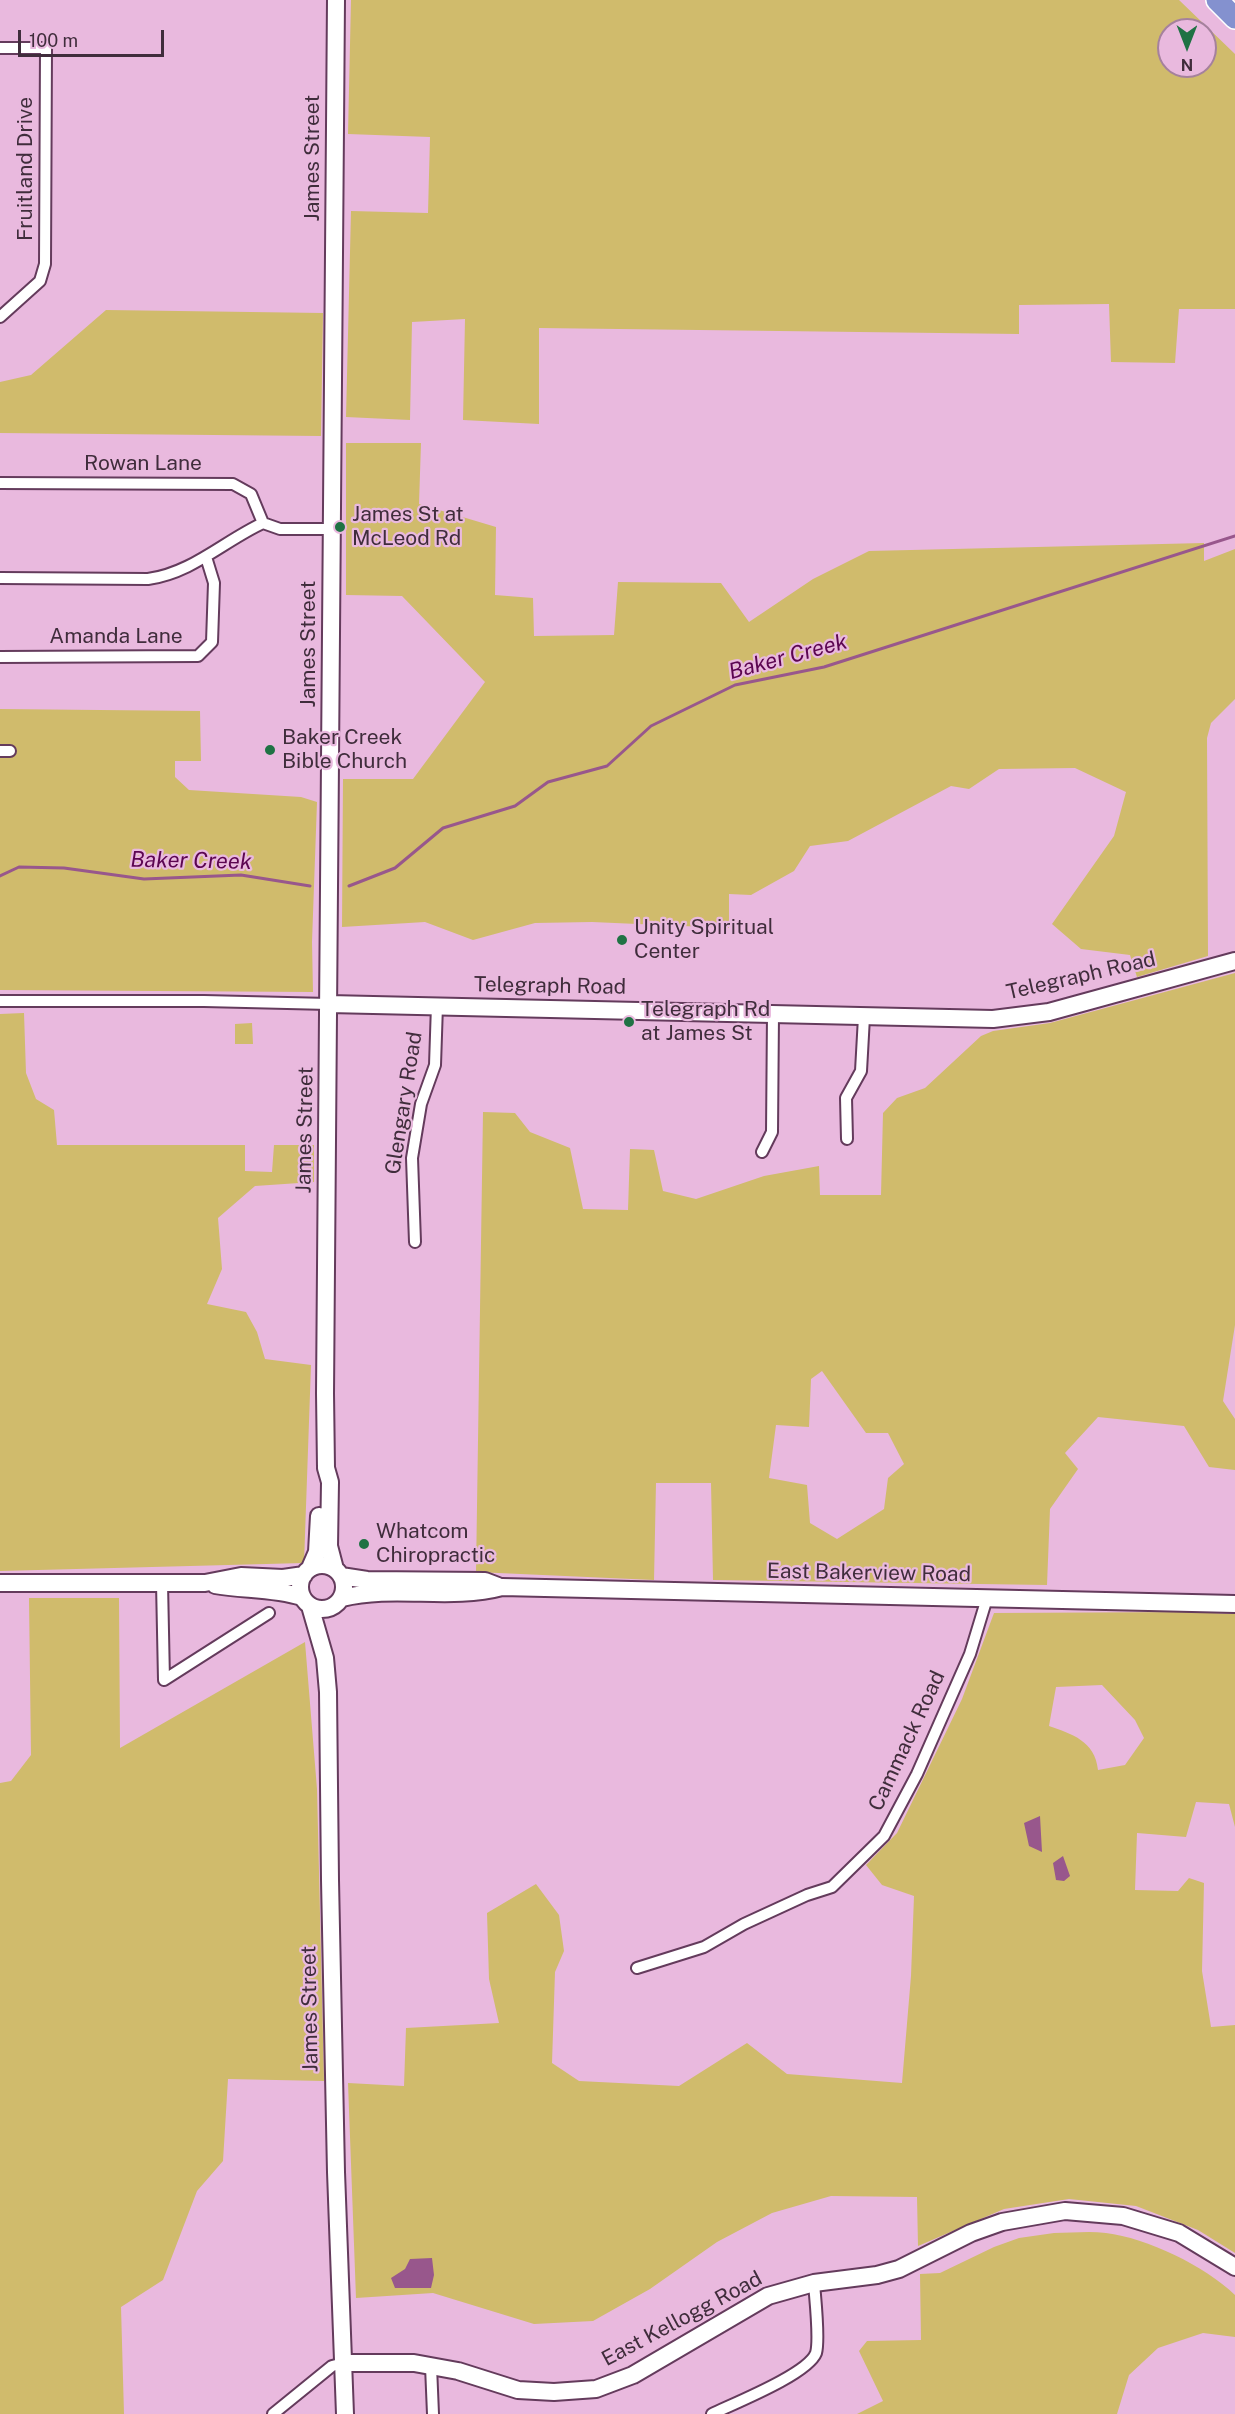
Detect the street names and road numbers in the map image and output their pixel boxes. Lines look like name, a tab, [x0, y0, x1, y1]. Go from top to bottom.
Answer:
street label: James Street	[300, 95, 326, 221]
street label: Fruitland Drive	[13, 97, 39, 241]
street label: Rowan Lane	[84, 451, 202, 477]
street label: James Street	[296, 581, 322, 707]
street label: Amanda Lane	[49, 624, 183, 650]
street label: Telegraph Road	[1004, 947, 1158, 1005]
street label: Telegraph Road	[474, 972, 626, 1000]
street label: Glengary Road	[380, 1030, 428, 1176]
street label: James Street	[291, 1066, 319, 1194]
street label: East Bakerview Road	[767, 1559, 971, 1587]
street label: Cammack Road	[864, 1667, 950, 1815]
street label: James Street	[296, 1945, 324, 2073]
street label: East Kellogg Road	[597, 2266, 767, 2372]

